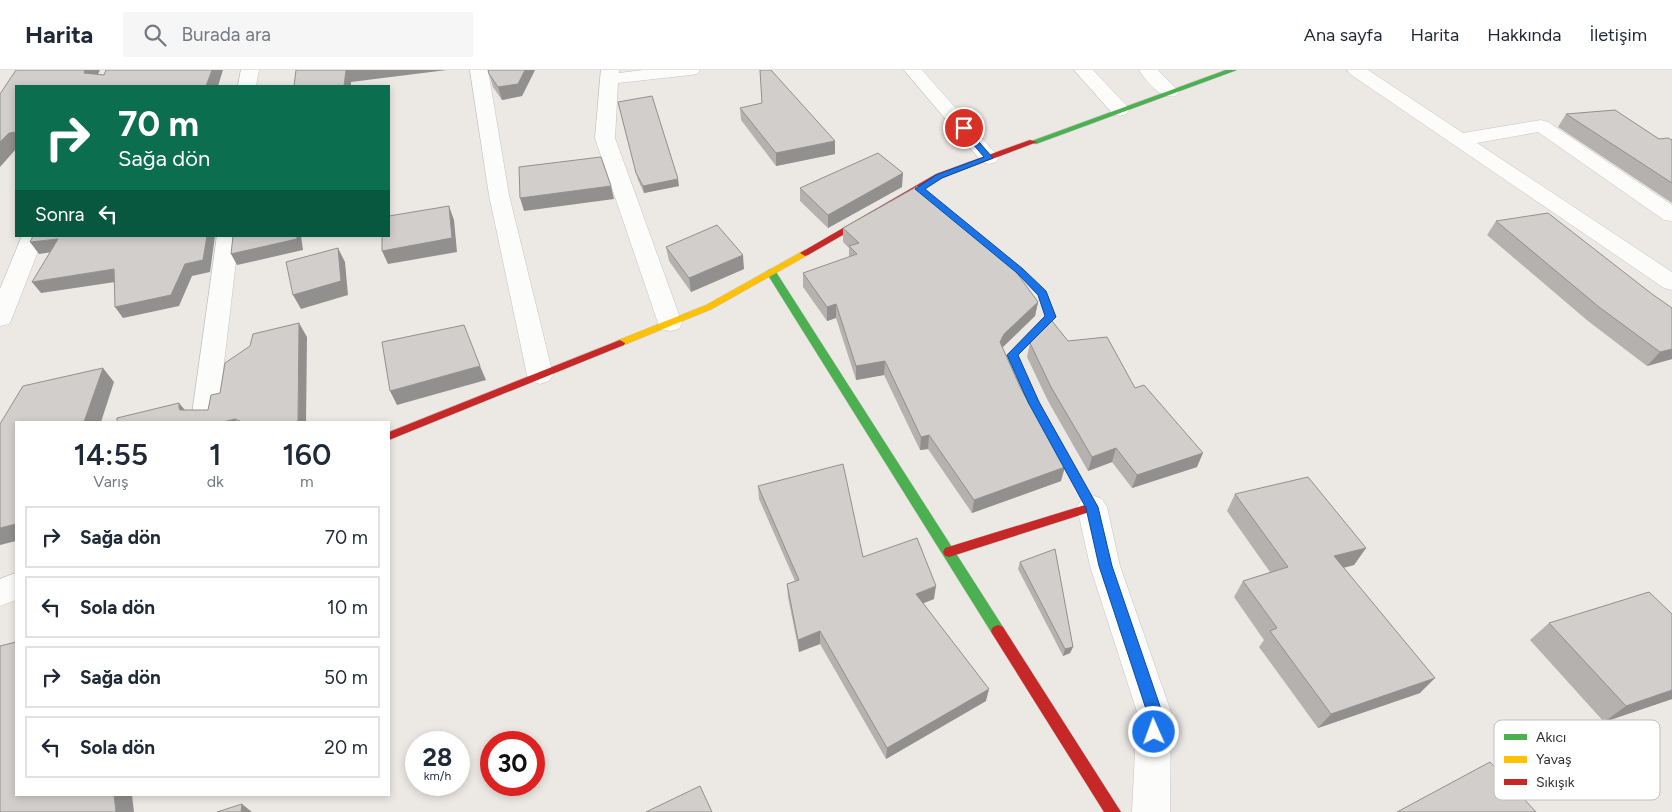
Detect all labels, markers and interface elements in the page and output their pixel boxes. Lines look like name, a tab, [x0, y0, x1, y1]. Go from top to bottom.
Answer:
search box	[123, 12, 473, 57]
text: Harita	[25, 20, 93, 49]
icon: search	[141, 21, 169, 49]
text: Burada ara	[181, 23, 271, 46]
text: Ana sayfa	[1304, 24, 1382, 46]
text: Harita	[1410, 24, 1459, 46]
text: Hakkında	[1487, 24, 1561, 46]
text: İletişim	[1589, 24, 1647, 46]
text: 70 m	[118, 103, 199, 145]
icon: right	[35, 105, 100, 170]
pin	[943, 107, 985, 149]
icon: arrive	[950, 114, 978, 142]
text: Sağa dön	[118, 145, 210, 172]
icon: left	[94, 200, 122, 228]
text: Sonra	[35, 203, 84, 226]
text: 14:55	[74, 436, 148, 473]
text: 1	[209, 436, 221, 473]
text: 160	[282, 436, 331, 473]
text: Varış	[93, 472, 128, 491]
text: dk	[207, 472, 224, 491]
text: m	[300, 472, 314, 491]
icon: right	[37, 523, 65, 551]
text: Sağa dön	[80, 526, 161, 549]
text: 70 m	[325, 526, 368, 549]
icon: left	[37, 593, 65, 621]
text: Sola dön	[80, 596, 155, 619]
text: 10 m	[327, 596, 368, 619]
icon: right	[37, 663, 65, 691]
text: Sağa dön	[80, 666, 161, 689]
text: 50 m	[324, 666, 368, 689]
position arrow	[1127, 705, 1179, 757]
legend	[1494, 720, 1660, 800]
text: Akıcı	[1536, 729, 1566, 746]
speed limit sign: 30	[480, 731, 545, 796]
icon: left	[37, 733, 65, 761]
text: Sola dön	[80, 736, 155, 759]
text: 20 m	[324, 736, 368, 759]
text: 28	[423, 742, 452, 772]
text: Yavaş	[1536, 751, 1572, 768]
text: km/h	[424, 769, 451, 783]
text: Sıkışık	[1536, 774, 1575, 791]

